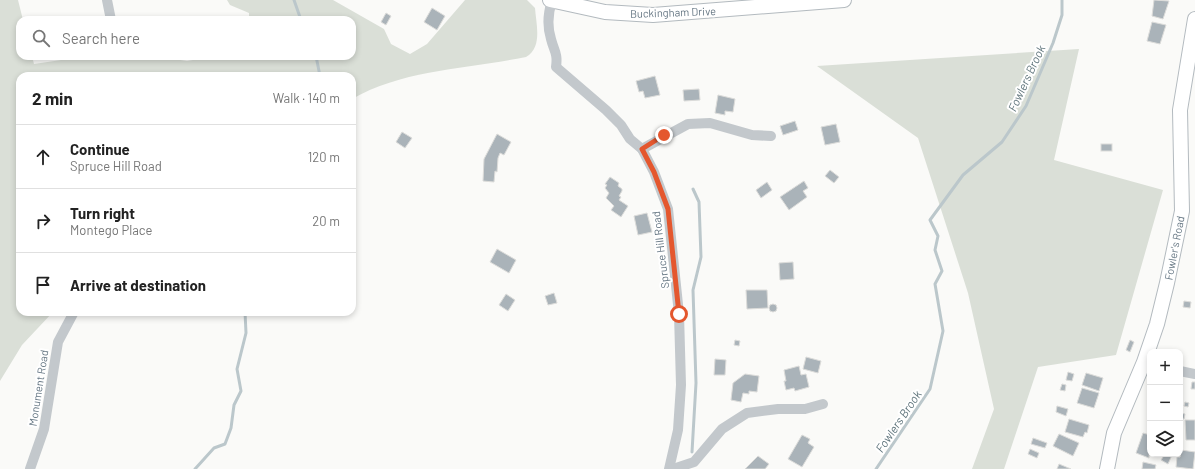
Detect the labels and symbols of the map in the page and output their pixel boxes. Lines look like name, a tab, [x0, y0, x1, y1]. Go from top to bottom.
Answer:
street label: Buckingham Drive	[630, 4, 716, 20]
water label: Fowlers Brook	[1005, 42, 1048, 113]
route end	[655, 126, 673, 144]
street label: Spruce Hill Road	[649, 211, 671, 289]
street label: Fowler's Road	[1161, 215, 1187, 281]
route start	[670, 305, 688, 323]
street label: Monument Road	[26, 349, 50, 427]
water label: Fowlers Brook	[872, 387, 924, 455]

